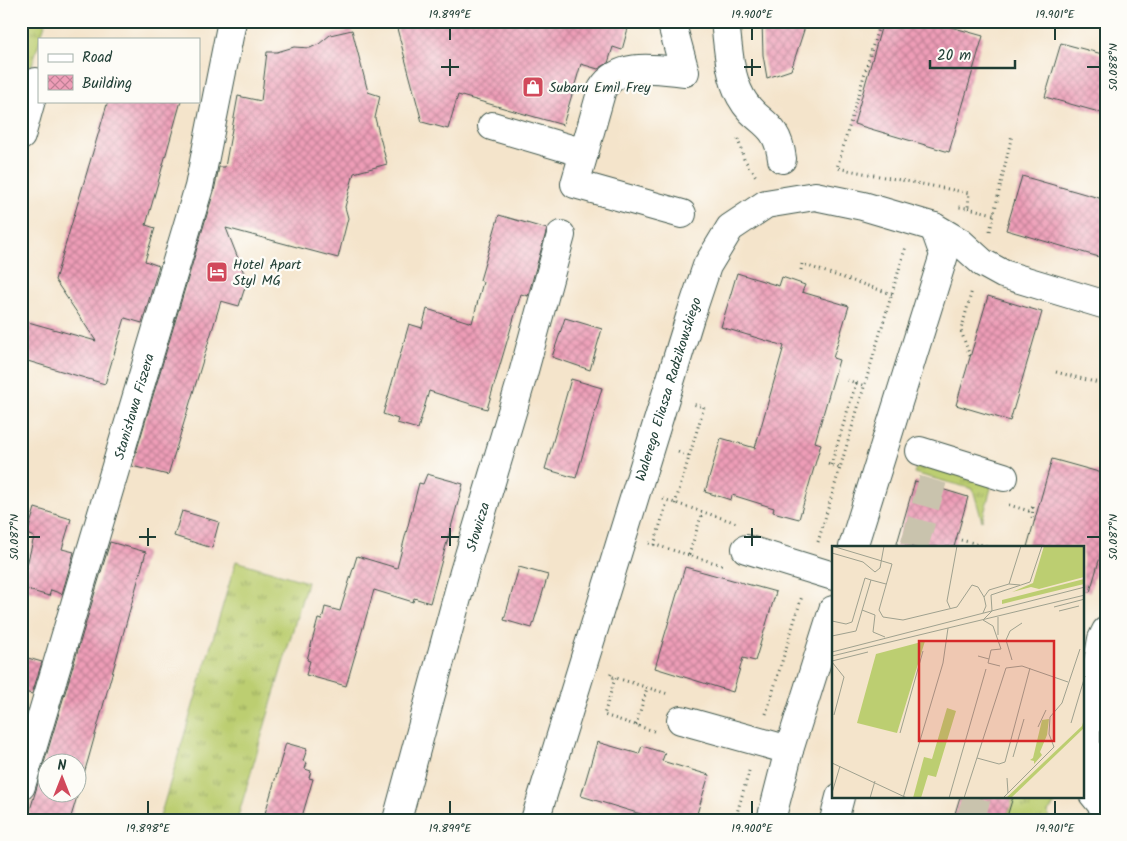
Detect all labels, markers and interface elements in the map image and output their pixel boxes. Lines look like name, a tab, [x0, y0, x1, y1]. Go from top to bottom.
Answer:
text: 19.899°E	[429, 5, 472, 24]
text: 19.900°E	[731, 5, 774, 24]
text: 19.901°E	[1035, 5, 1076, 24]
legend	[38, 38, 200, 102]
scale bar	[930, 38, 1014, 70]
text: 50.088°N	[1104, 43, 1123, 91]
text: 20 m	[937, 44, 971, 68]
text: Road	[82, 46, 113, 70]
text: Building	[82, 72, 132, 96]
shop icon: Subaru Emil Frey	[521, 75, 545, 99]
place label: Subaru Emil Frey	[549, 77, 651, 99]
place label: Hotel Apart Styl MG	[233, 254, 302, 292]
hotel icon: Hotel Apart Styl MG	[205, 260, 229, 284]
street label: Walerego Eliasza Radzikowskiego	[630, 294, 708, 484]
street label: Stanisława Fiszera	[109, 351, 161, 462]
street label: Słowicza	[461, 500, 496, 555]
text: 50.087°N	[5, 514, 24, 560]
text: 50.087°N	[1104, 514, 1123, 560]
inset map	[832, 546, 1084, 798]
north arrow	[38, 754, 88, 804]
text: N	[58, 755, 67, 777]
text: 19.898°E	[126, 819, 171, 838]
text: 19.899°E	[429, 819, 472, 838]
text: 19.900°E	[731, 819, 774, 838]
text: 19.901°E	[1035, 819, 1076, 838]

